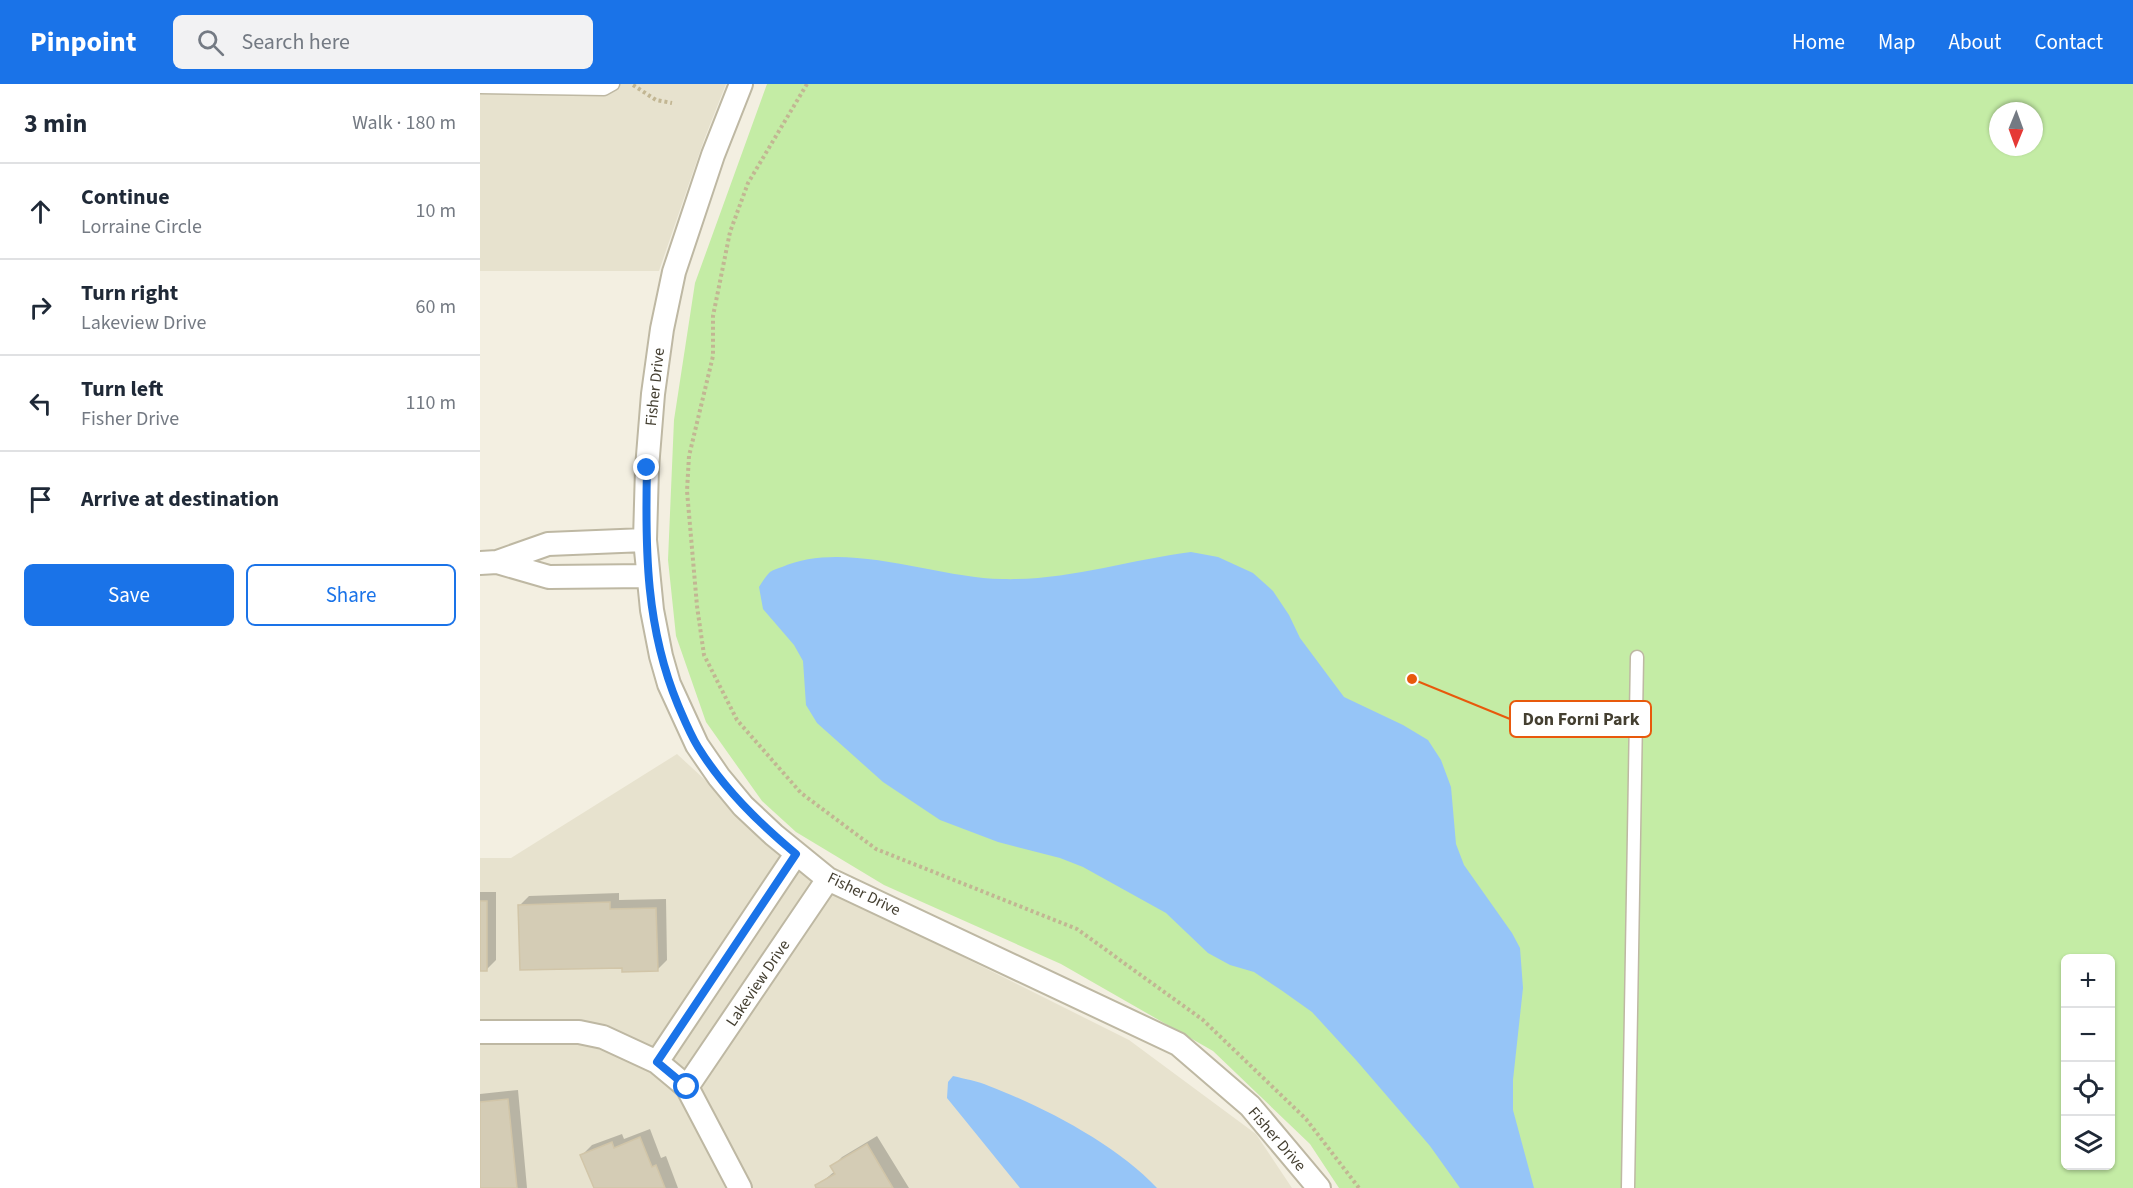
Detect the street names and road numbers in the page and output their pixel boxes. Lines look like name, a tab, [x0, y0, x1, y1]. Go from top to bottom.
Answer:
street label: Fisher Drive	[640, 347, 670, 427]
street label: Fisher Drive	[824, 867, 904, 921]
street label: Lakeview Drive	[721, 935, 795, 1031]
street label: Fisher Drive	[1243, 1102, 1311, 1176]

